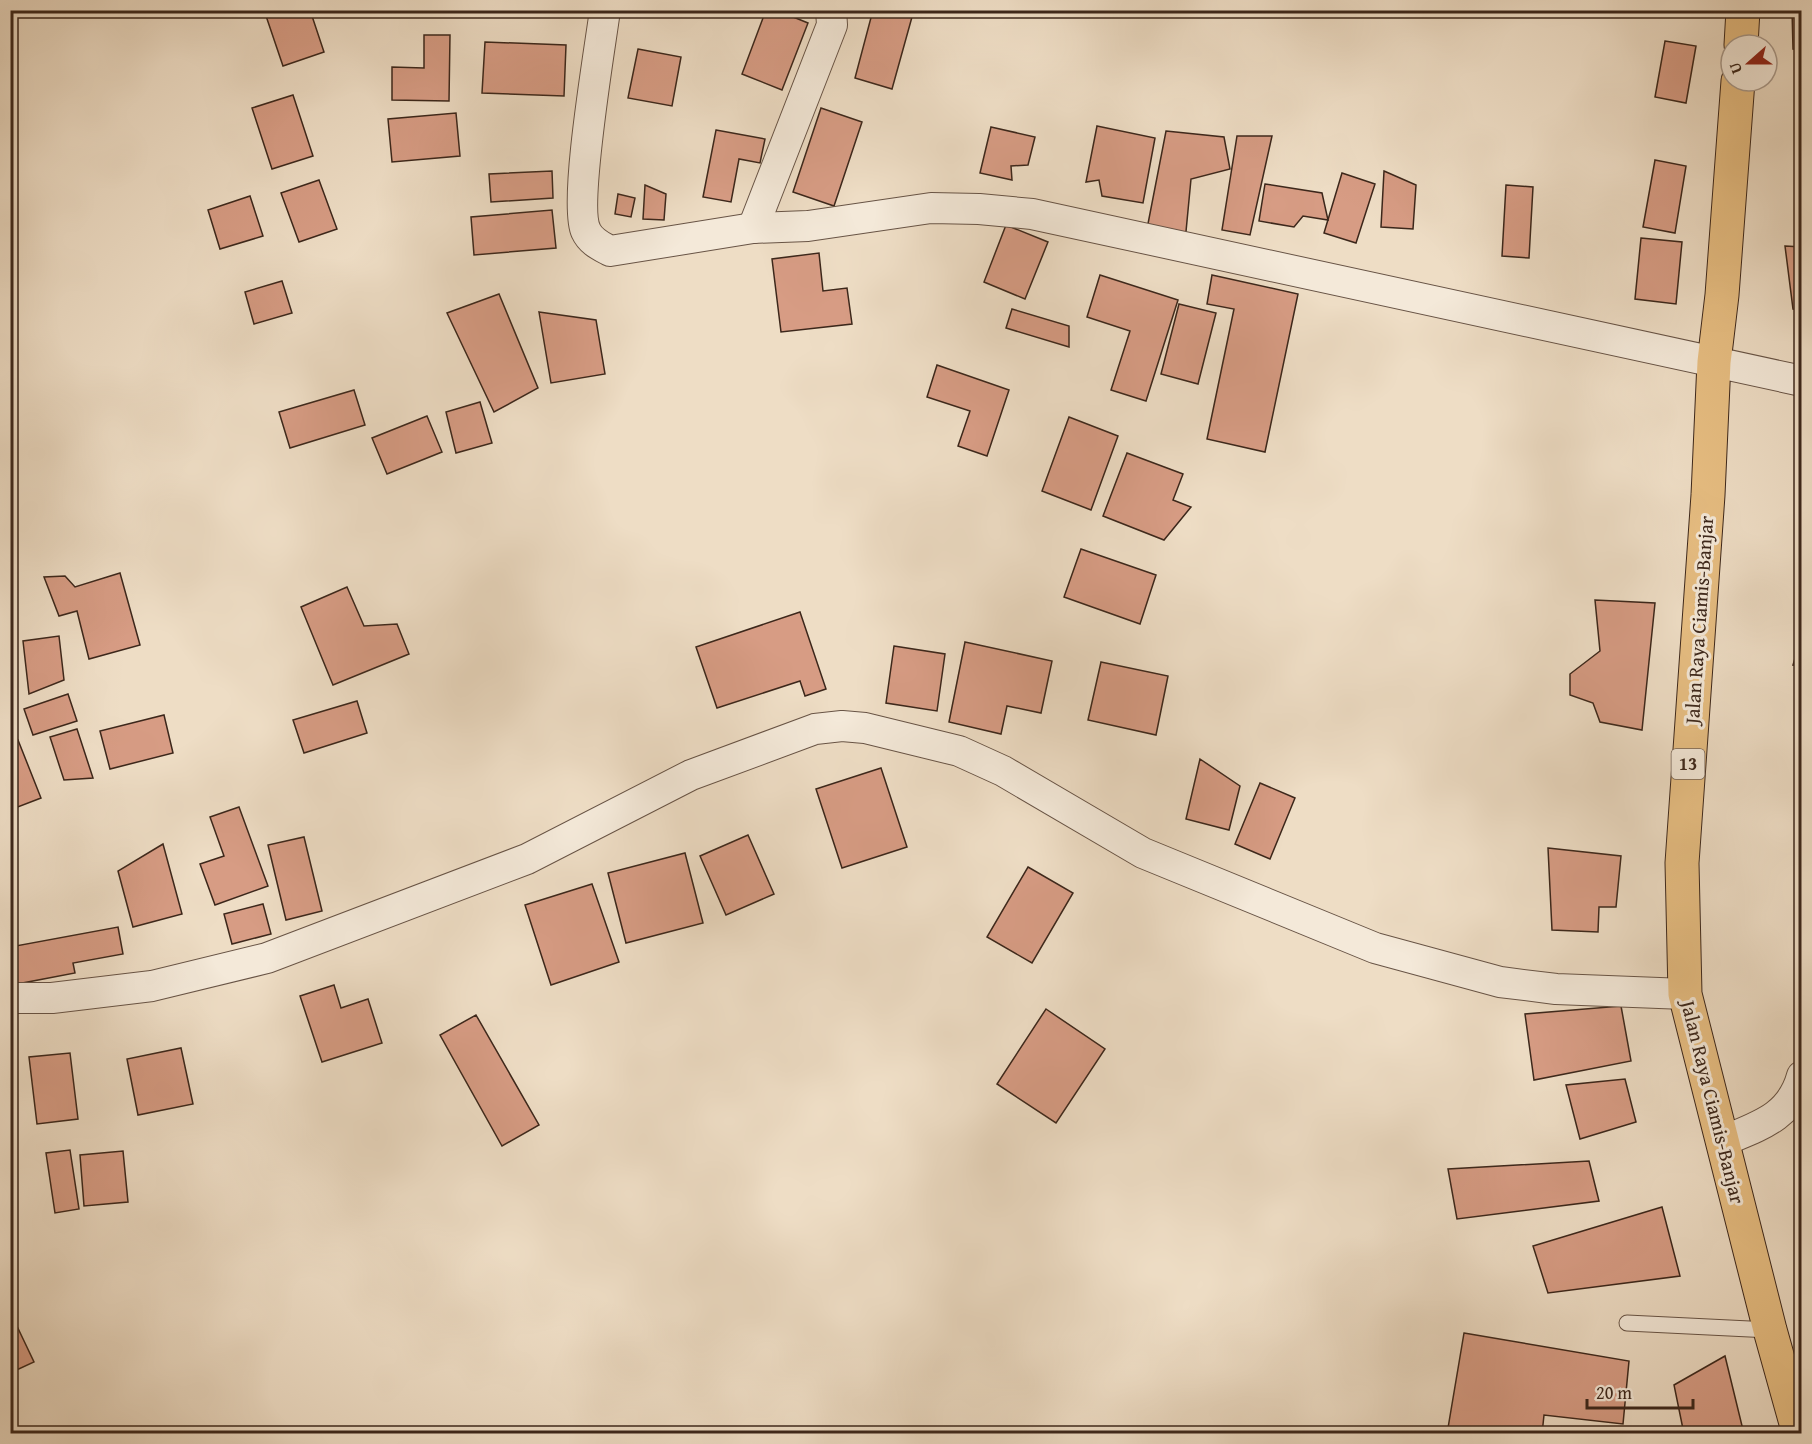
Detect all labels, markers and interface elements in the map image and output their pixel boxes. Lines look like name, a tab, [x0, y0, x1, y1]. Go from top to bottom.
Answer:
north arrow	[1719, 33, 1779, 93]
text: U	[1722, 59, 1748, 78]
street label: Jalan Raya Ciamis-Banjar	[1677, 515, 1720, 728]
road number: 13	[1672, 749, 1704, 779]
street label: Jalan Raya Ciamis-Banjar	[1673, 994, 1753, 1207]
scale bar	[1587, 1372, 1694, 1410]
text: 20 m	[1596, 1379, 1632, 1406]

